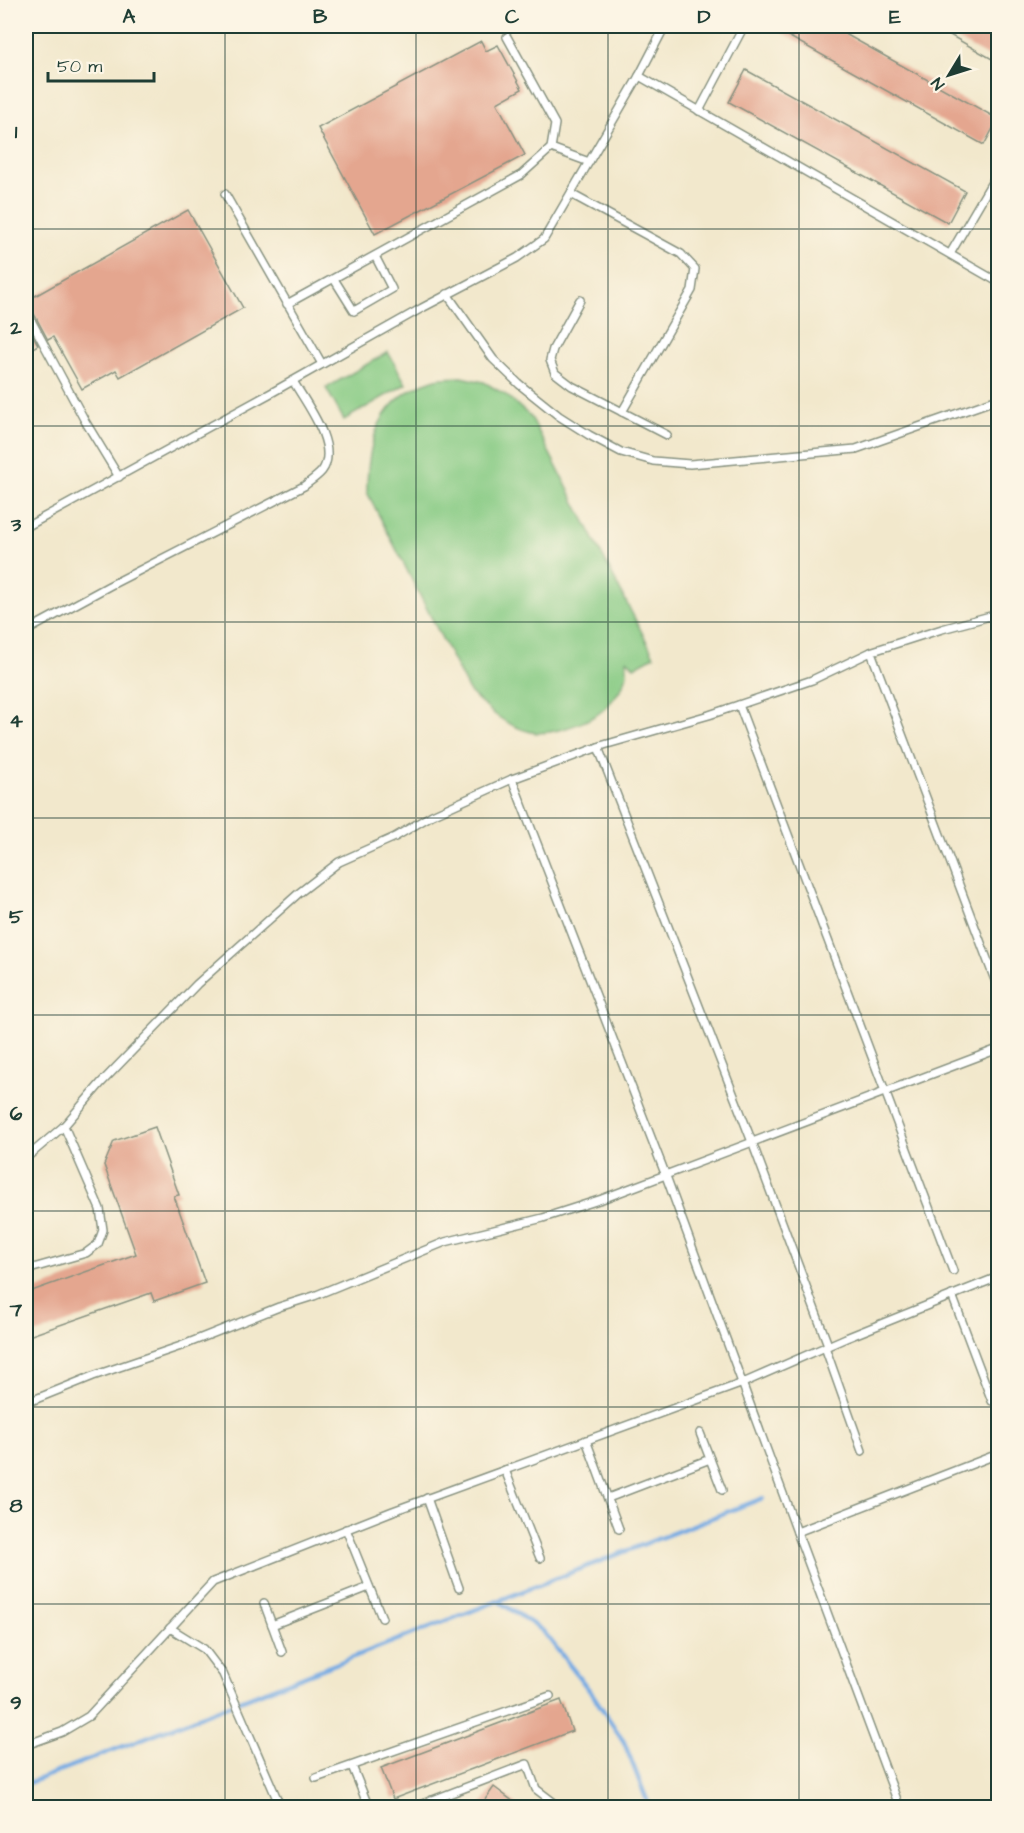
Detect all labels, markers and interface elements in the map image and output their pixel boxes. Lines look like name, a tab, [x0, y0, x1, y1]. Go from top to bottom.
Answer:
text: A	[123, 3, 136, 31]
text: B	[313, 3, 328, 31]
text: C	[505, 3, 520, 31]
text: D	[698, 3, 711, 31]
text: E	[889, 3, 901, 31]
scale bar	[48, 45, 154, 83]
north arrow	[919, 45, 979, 105]
text: 50 m	[57, 54, 102, 79]
text: N	[926, 73, 950, 94]
text: 1	[15, 118, 18, 146]
text: 2	[9, 314, 22, 342]
text: 3	[10, 511, 22, 539]
text: 4	[9, 707, 23, 735]
text: 5	[9, 903, 24, 931]
text: 6	[10, 1100, 23, 1128]
text: 7	[9, 1296, 23, 1324]
text: 8	[10, 1492, 23, 1520]
text: 9	[10, 1689, 22, 1717]

